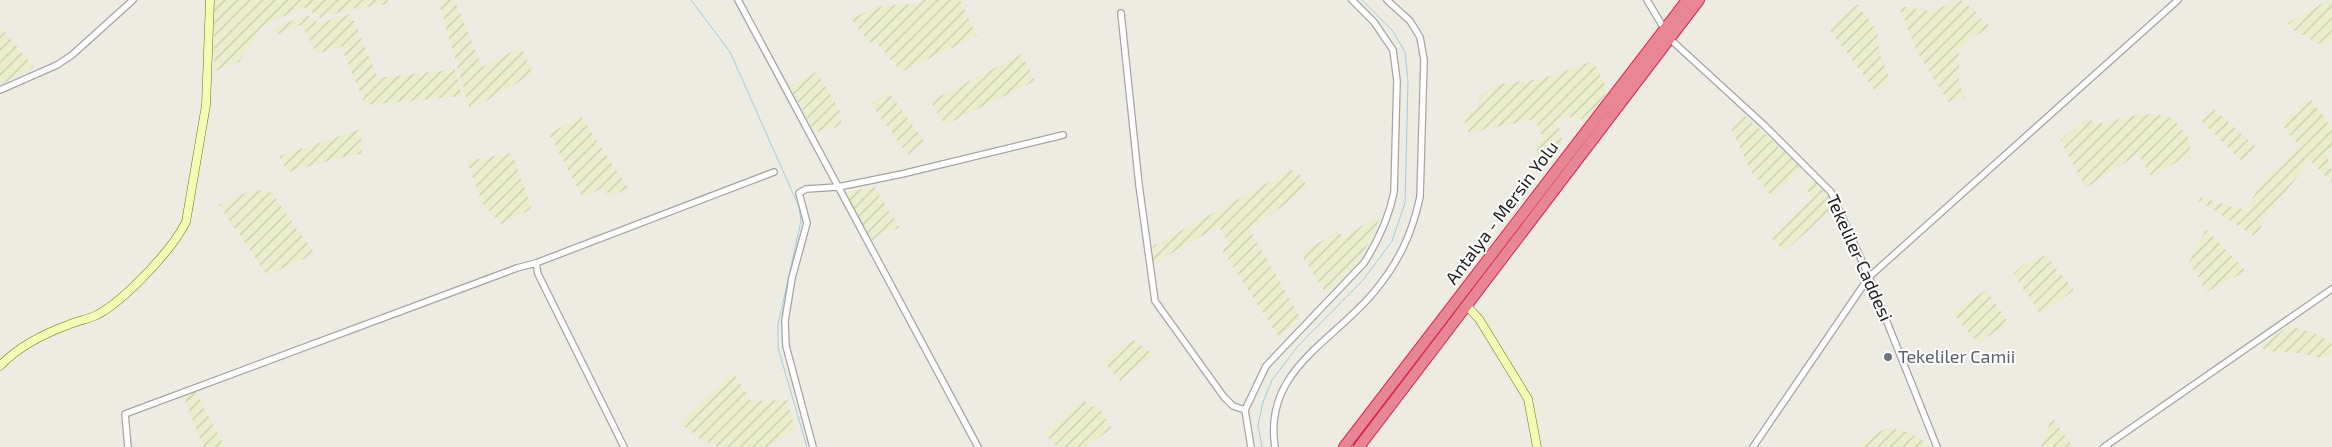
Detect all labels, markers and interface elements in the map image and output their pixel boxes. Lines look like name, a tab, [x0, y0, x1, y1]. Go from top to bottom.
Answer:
street label: Antalya - Mersin Yolu	[1440, 136, 1562, 288]
street label: Tekeliler Caddesi	[1822, 191, 1898, 324]
place label: Tekeliler Camii	[1898, 345, 2015, 367]
marker: Tekeliler Camii	[1882, 351, 1894, 363]

